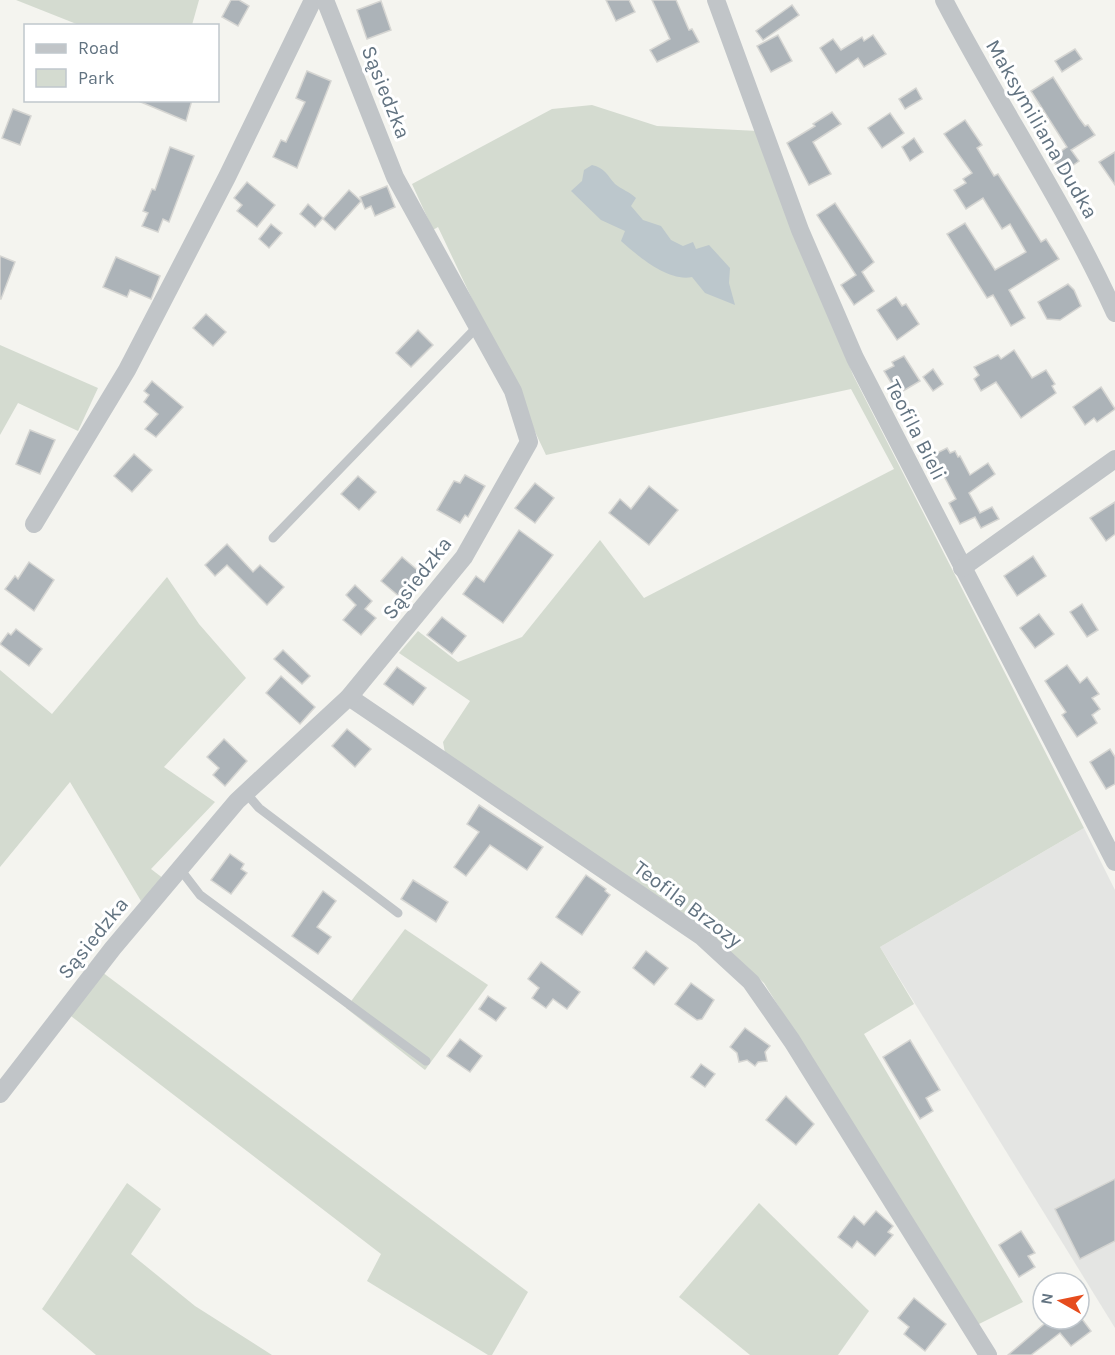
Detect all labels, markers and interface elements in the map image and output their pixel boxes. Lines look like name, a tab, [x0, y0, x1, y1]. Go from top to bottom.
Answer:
legend	[24, 24, 219, 102]
street label: Maksymiliana Dudka	[981, 35, 1103, 223]
text: Road	[78, 37, 119, 59]
street label: Sąsiedzka	[356, 42, 416, 142]
text: Park	[78, 67, 115, 89]
street label: Teofila Bieli	[880, 376, 952, 484]
street label: Sąsiedzka	[377, 532, 457, 624]
street label: Teofila Brzozy	[629, 856, 747, 953]
street label: Sąsiedzka	[53, 892, 133, 984]
north arrow	[1031, 1271, 1091, 1331]
text: N	[1036, 1292, 1057, 1306]

